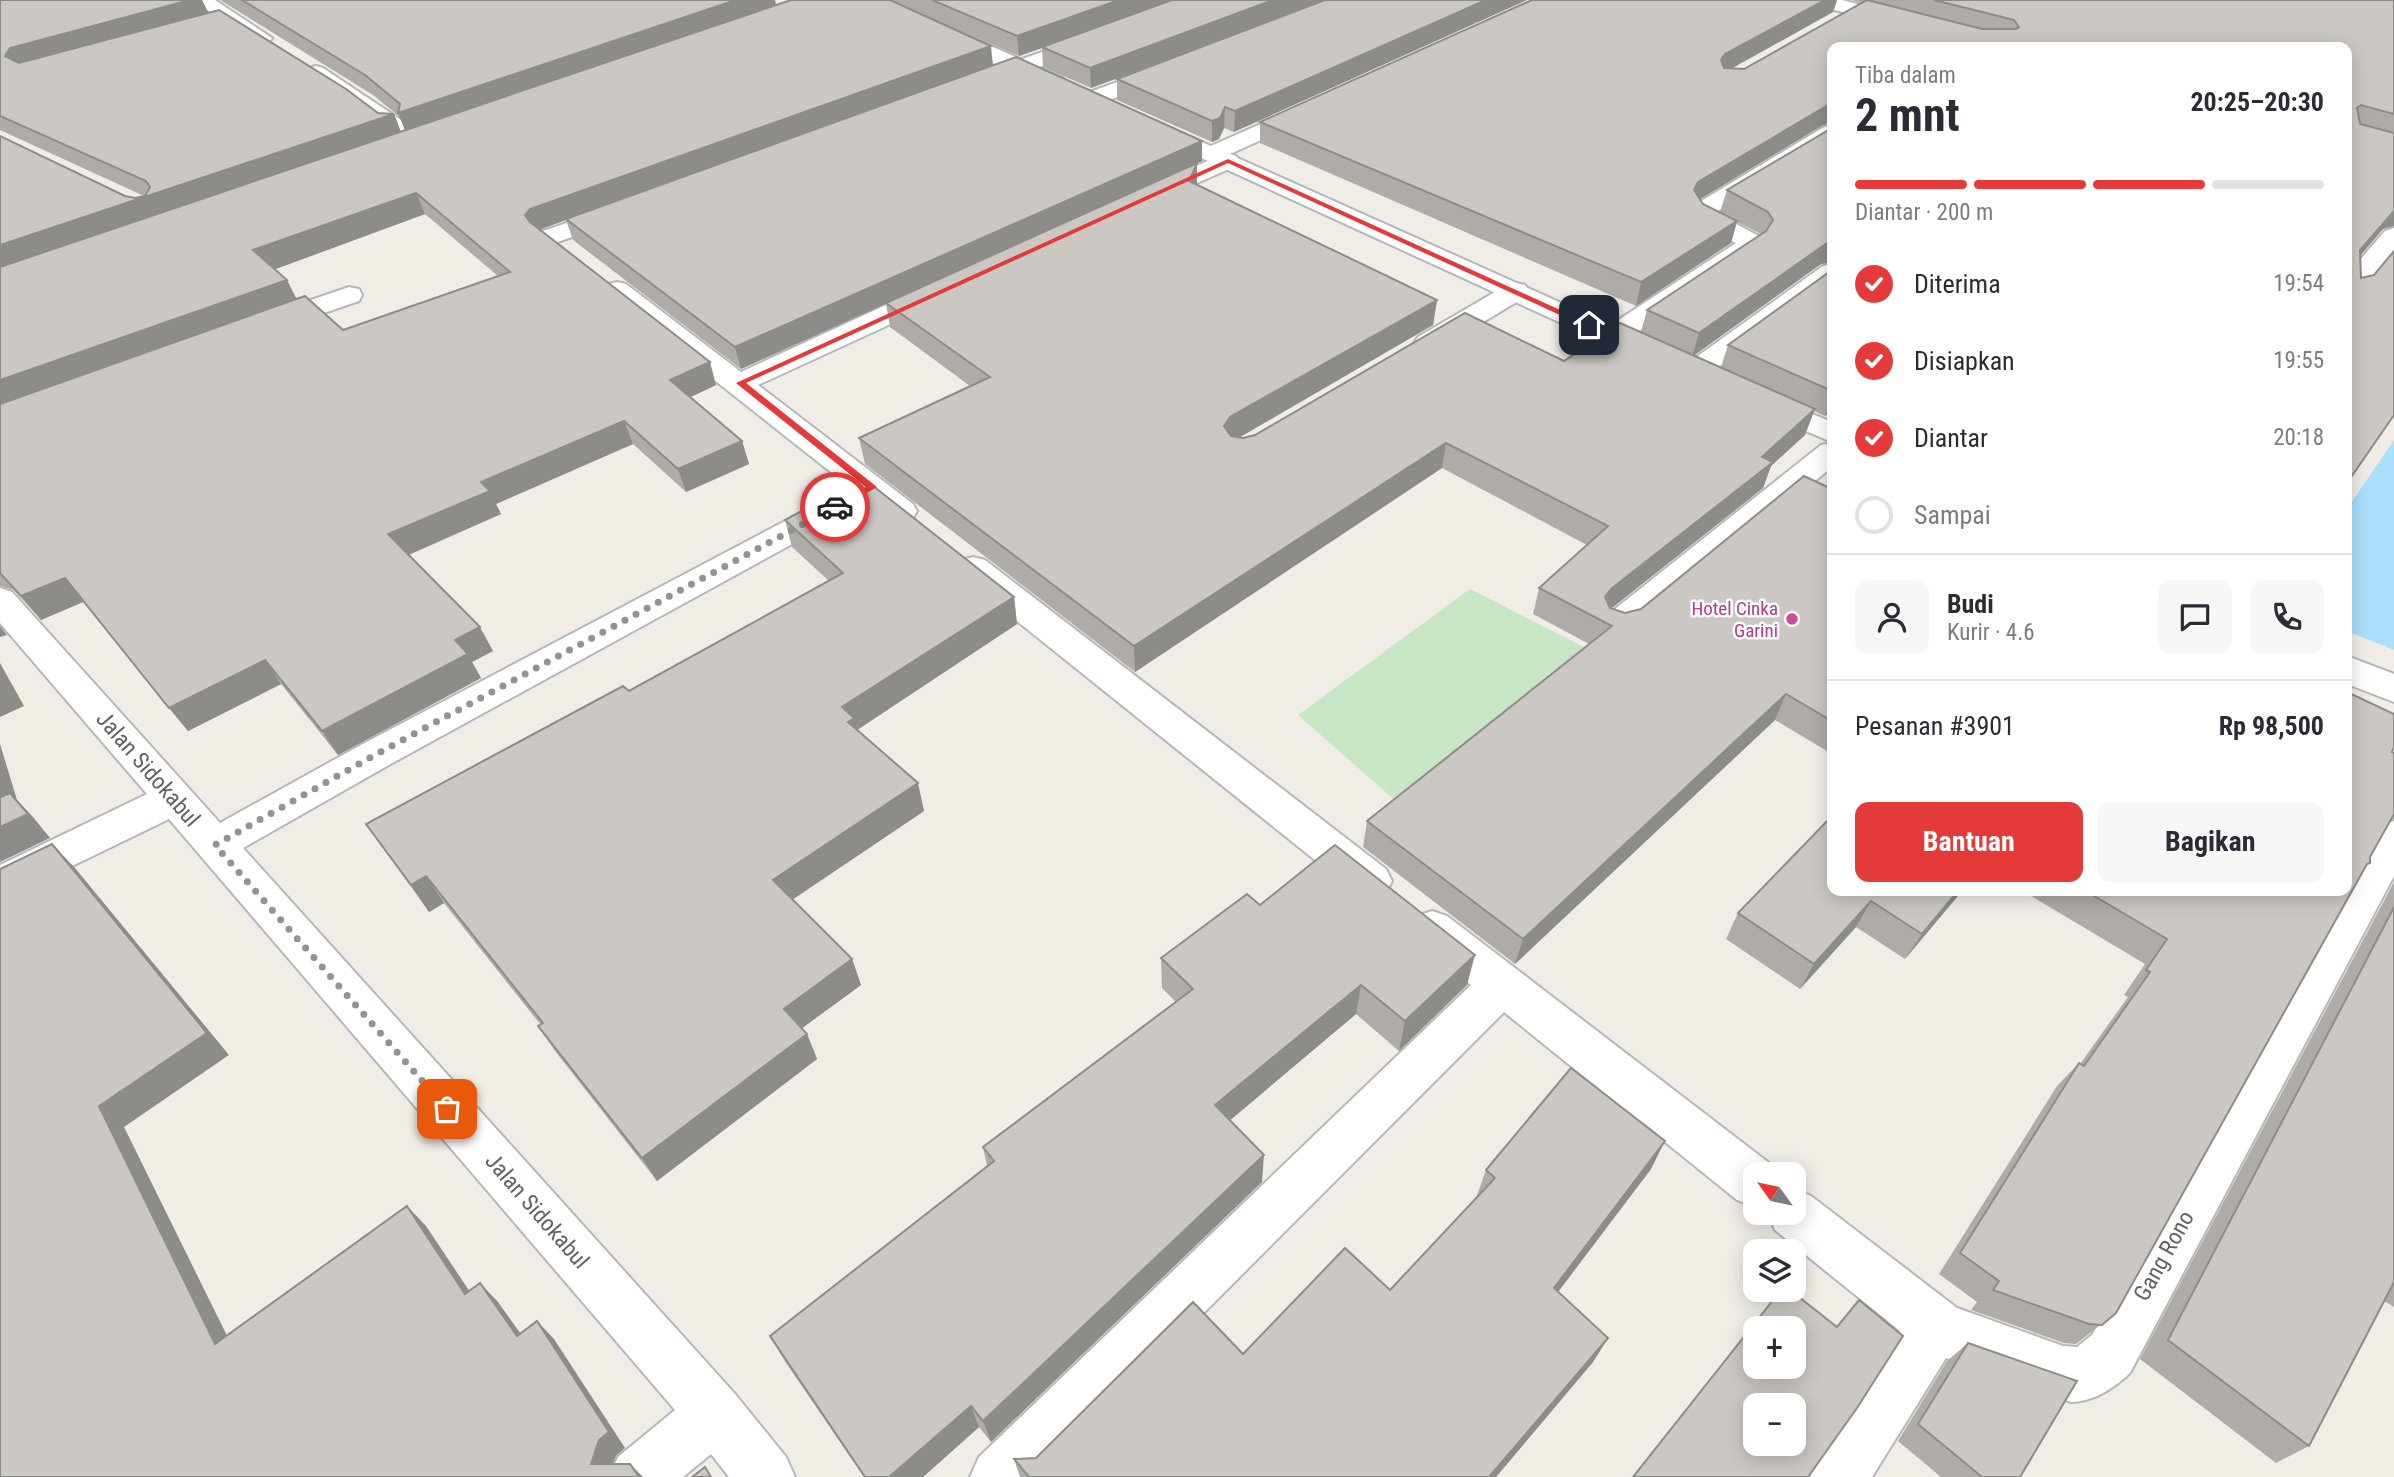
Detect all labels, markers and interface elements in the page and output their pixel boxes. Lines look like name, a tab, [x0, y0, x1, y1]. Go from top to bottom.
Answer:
text: Tiba dalam	[1855, 62, 1956, 89]
text: 20:25–20:30	[2190, 87, 2324, 117]
text: 2 mnt	[1855, 88, 1960, 142]
text: Diantar · 200 m	[1855, 199, 1993, 226]
icon: check	[1855, 265, 1893, 303]
text: Diterima	[1914, 269, 2001, 299]
text: 19:54	[2273, 270, 2324, 297]
pin	[1559, 295, 1619, 355]
icon: home	[1570, 306, 1608, 344]
icon: check	[1855, 342, 1893, 380]
text: Disiapkan	[1914, 346, 2015, 376]
text: 19:55	[2273, 347, 2324, 374]
icon: check	[1855, 419, 1893, 457]
text: Diantar	[1914, 423, 1988, 453]
text: 20:18	[2273, 424, 2324, 451]
courier	[800, 472, 870, 542]
icon: car	[816, 488, 854, 526]
text: Sampai	[1914, 500, 1991, 530]
button: person	[1855, 580, 1929, 654]
button: chat	[2158, 580, 2232, 654]
button: phone	[2250, 580, 2324, 654]
text: Budi	[1947, 589, 1994, 619]
place label: Hotel Cinka Garini	[1691, 597, 1778, 642]
marker: Hotel Cinka Garini	[1784, 611, 1800, 627]
text: Kurir · 4.6	[1947, 619, 2035, 646]
street label: Jalan Sidokabul	[91, 706, 205, 832]
text: Pesanan #3901	[1855, 711, 2015, 741]
text: Rp 98,500	[2219, 711, 2324, 741]
button: Bantuan	[1855, 802, 2083, 882]
button: Bagikan	[2097, 802, 2324, 882]
pin	[417, 1079, 477, 1139]
icon: bag	[428, 1090, 466, 1128]
street label: Jalan Sidokabul	[480, 1148, 594, 1274]
north arrow	[1743, 1162, 1806, 1225]
map controls	[1743, 1162, 1806, 1456]
street label: Gang Rono	[2128, 1206, 2200, 1306]
button: layers	[1743, 1239, 1806, 1302]
button: +	[1743, 1316, 1806, 1379]
button: −	[1743, 1393, 1806, 1456]

